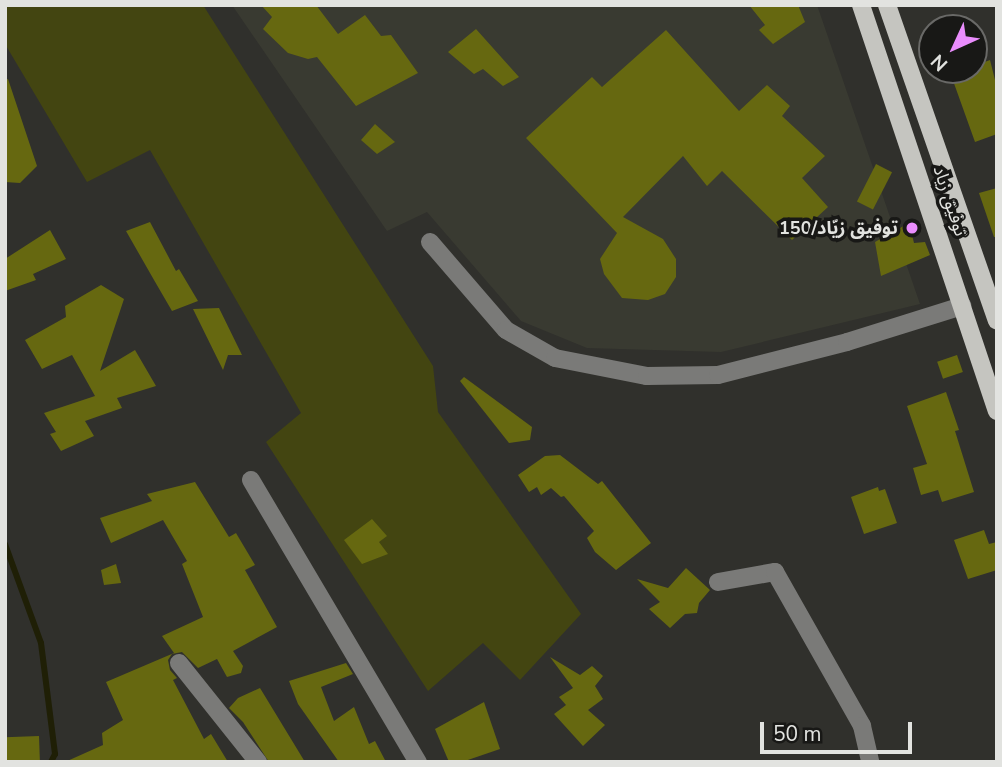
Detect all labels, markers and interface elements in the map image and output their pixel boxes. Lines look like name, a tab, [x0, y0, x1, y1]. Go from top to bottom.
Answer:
north arrow	[918, 14, 988, 84]
text: N	[925, 48, 954, 77]
street label: توفيق زياد	[928, 163, 972, 239]
place label: توفيق زيّاد/150	[779, 217, 898, 239]
marker: توفيق زيّاد/150	[904, 220, 920, 236]
scale bar	[764, 708, 916, 752]
text: 50 m	[773, 720, 822, 748]

